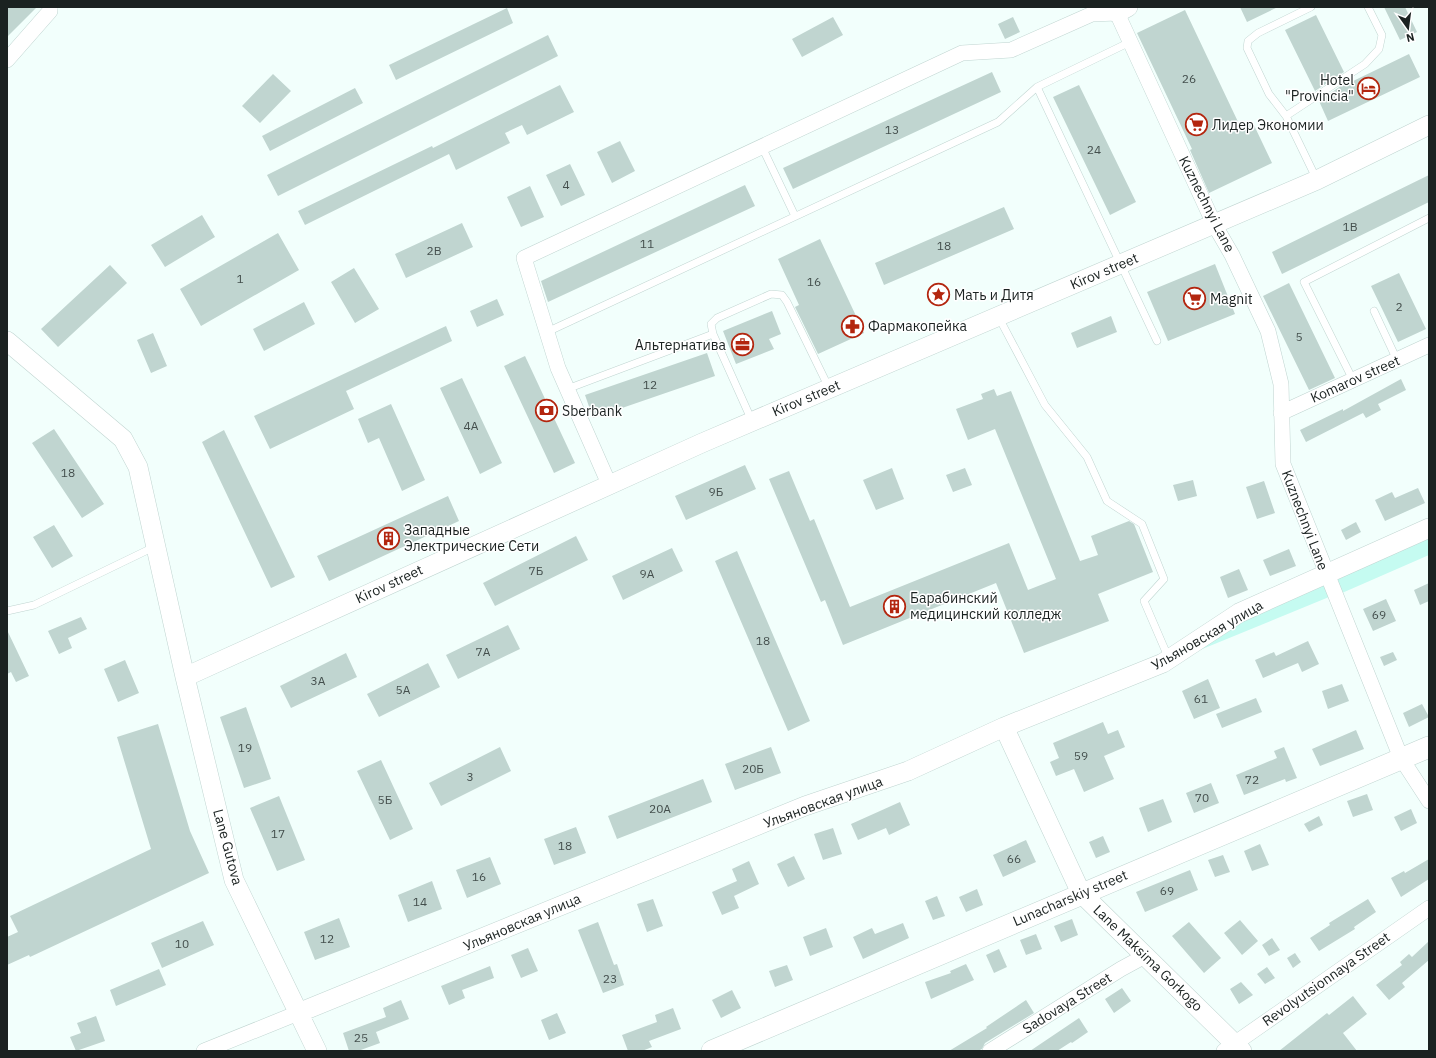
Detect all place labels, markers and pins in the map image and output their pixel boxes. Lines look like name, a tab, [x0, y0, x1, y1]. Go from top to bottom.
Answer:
place label: Hotel "Provincia"	[1285, 71, 1354, 105]
hotel icon: Hotel "Provincia"	[1356, 75, 1382, 101]
supermarket icon: Лидер Экономии	[1184, 112, 1210, 138]
place label: Лидер Экономии	[1212, 116, 1324, 134]
place icon: Мать и Дитя	[926, 282, 952, 308]
place label: Мать и Дитя	[954, 286, 1034, 304]
supermarket icon: Magnit	[1181, 286, 1207, 312]
place label: Magnit	[1210, 290, 1253, 308]
pharmacy icon: Фармакопейка	[839, 313, 865, 339]
place label: Фармакопейка	[868, 317, 967, 335]
office icon: Альтернатива	[729, 332, 755, 358]
place label: Альтернатива	[635, 336, 727, 354]
bank icon: Sberbank	[534, 398, 560, 424]
place label: Sberbank	[562, 402, 623, 420]
place label: Западные Электрические Сети	[404, 521, 539, 555]
building icon: Западные Электрические Сети	[375, 525, 401, 551]
place label: Барабинский медицинский колледж	[910, 589, 1062, 623]
building icon: Барабинский медицинский колледж	[882, 593, 908, 619]

